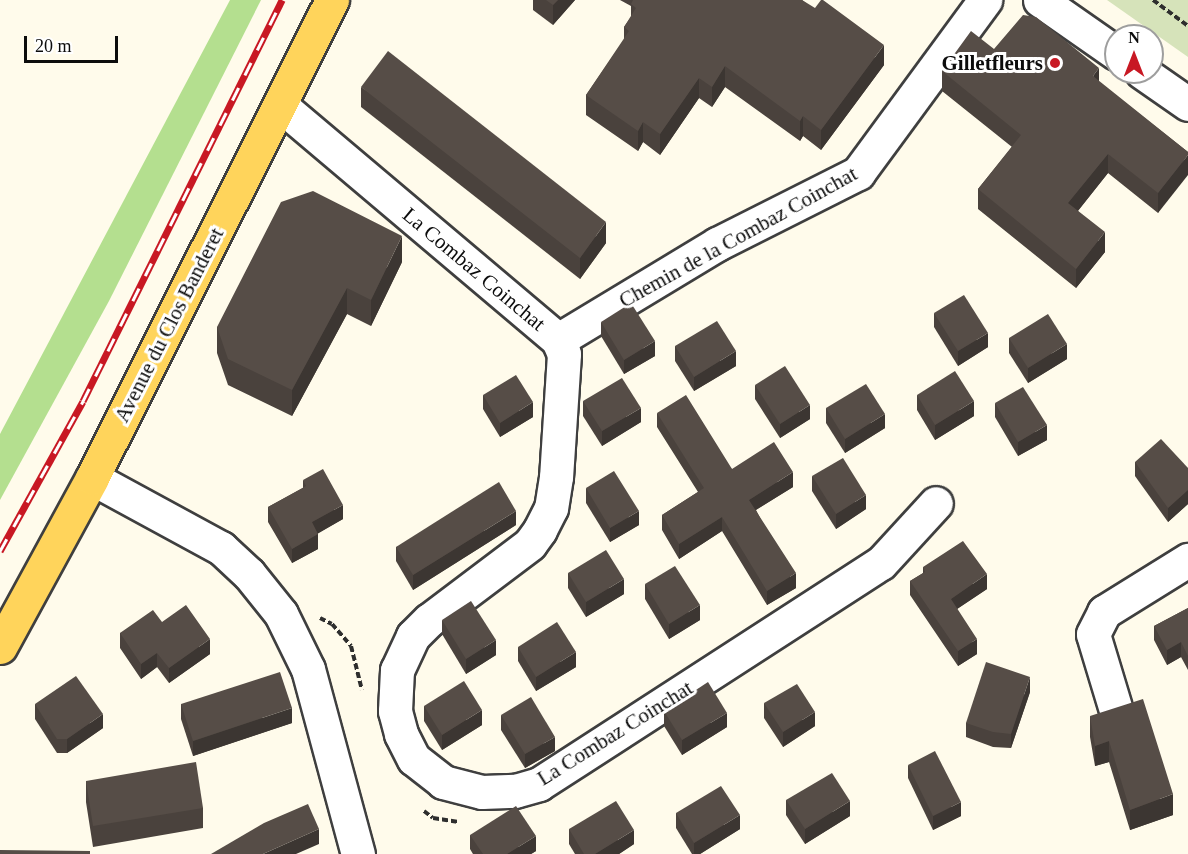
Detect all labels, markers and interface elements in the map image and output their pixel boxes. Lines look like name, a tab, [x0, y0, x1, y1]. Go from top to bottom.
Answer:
scale bar	[27, 24, 122, 62]
north arrow	[1104, 24, 1164, 84]
text: N	[1128, 29, 1140, 46]
text: 20 m	[35, 36, 72, 56]
place label: Gilletfleurs	[942, 50, 1043, 76]
marker: Gilletfleurs	[1048, 56, 1062, 70]
street label: Chemin de la Combaz Coinchat	[615, 161, 861, 313]
street label: La Combaz Coinchat	[398, 202, 550, 336]
street label: Avenue du Clos Banderet	[109, 224, 229, 426]
street label: La Combaz Coinchat	[533, 675, 697, 791]

